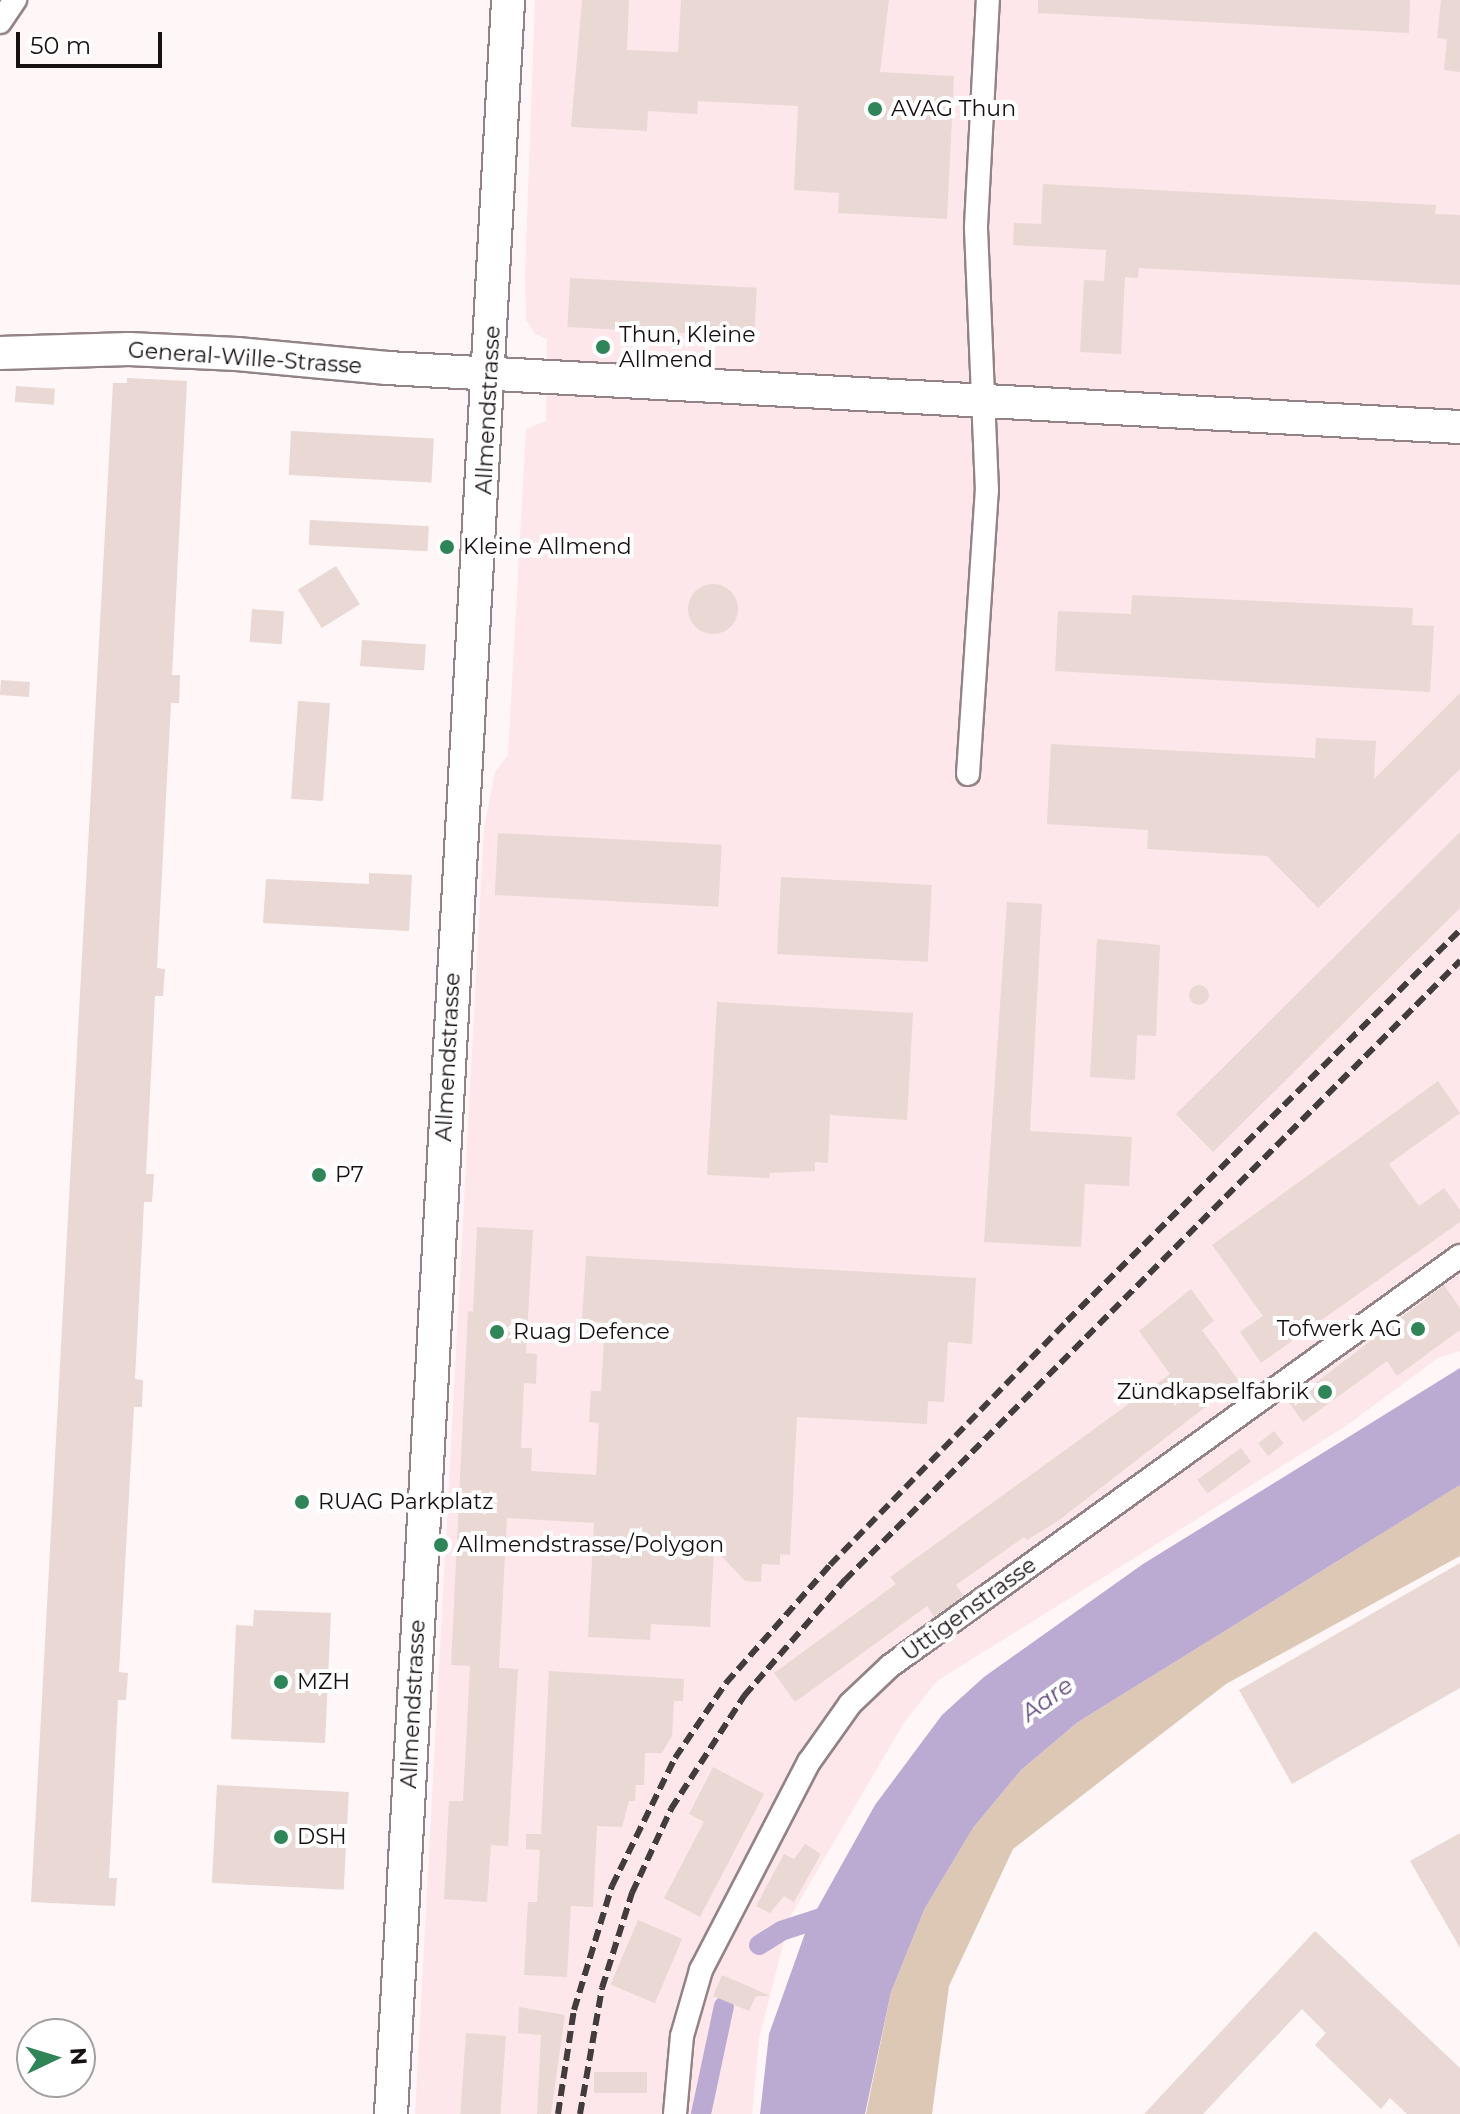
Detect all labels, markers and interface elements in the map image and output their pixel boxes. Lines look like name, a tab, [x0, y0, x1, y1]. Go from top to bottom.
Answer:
scale bar	[20, 16, 166, 66]
text: 50 m	[30, 31, 91, 60]
place label: AVAG Thun	[891, 96, 1016, 122]
marker: AVAG Thun	[866, 100, 884, 118]
place label: Thun, Kleine Allmend	[619, 321, 756, 372]
street label: Allmendstrasse	[470, 325, 506, 495]
street label: General-Wille-Strasse	[127, 337, 363, 379]
marker: Thun, Kleine Allmend	[594, 338, 612, 356]
place label: Kleine Allmend	[463, 534, 632, 560]
marker: Kleine Allmend	[438, 538, 456, 556]
street label: Allmendstrasse	[430, 972, 466, 1142]
place label: P7	[335, 1162, 364, 1188]
marker: P7	[310, 1166, 328, 1184]
place label: Tofwerk AG	[1277, 1316, 1402, 1342]
place label: Ruag Defence	[513, 1319, 670, 1345]
marker: Tofwerk AG	[1409, 1320, 1427, 1338]
marker: Ruag Defence	[488, 1323, 506, 1341]
place label: Zündkapselfabrik	[1117, 1379, 1309, 1405]
marker: Zündkapselfabrik	[1316, 1383, 1334, 1401]
place label: RUAG Parkplatz	[318, 1489, 493, 1515]
marker: RUAG Parkplatz	[293, 1493, 311, 1511]
place label: Allmendstrasse/Polygon	[457, 1532, 724, 1558]
marker: Allmendstrasse/Polygon	[432, 1536, 450, 1554]
street label: Uttigenstrasse	[897, 1551, 1041, 1667]
street label: Allmendstrasse	[395, 1619, 431, 1789]
place label: MZH	[297, 1669, 350, 1695]
water label: Aare	[1015, 1671, 1079, 1727]
marker: MZH	[272, 1673, 290, 1691]
place label: DSH	[297, 1824, 347, 1850]
marker: DSH	[272, 1828, 290, 1846]
north arrow	[16, 2018, 96, 2098]
text: N	[64, 2047, 93, 2066]

